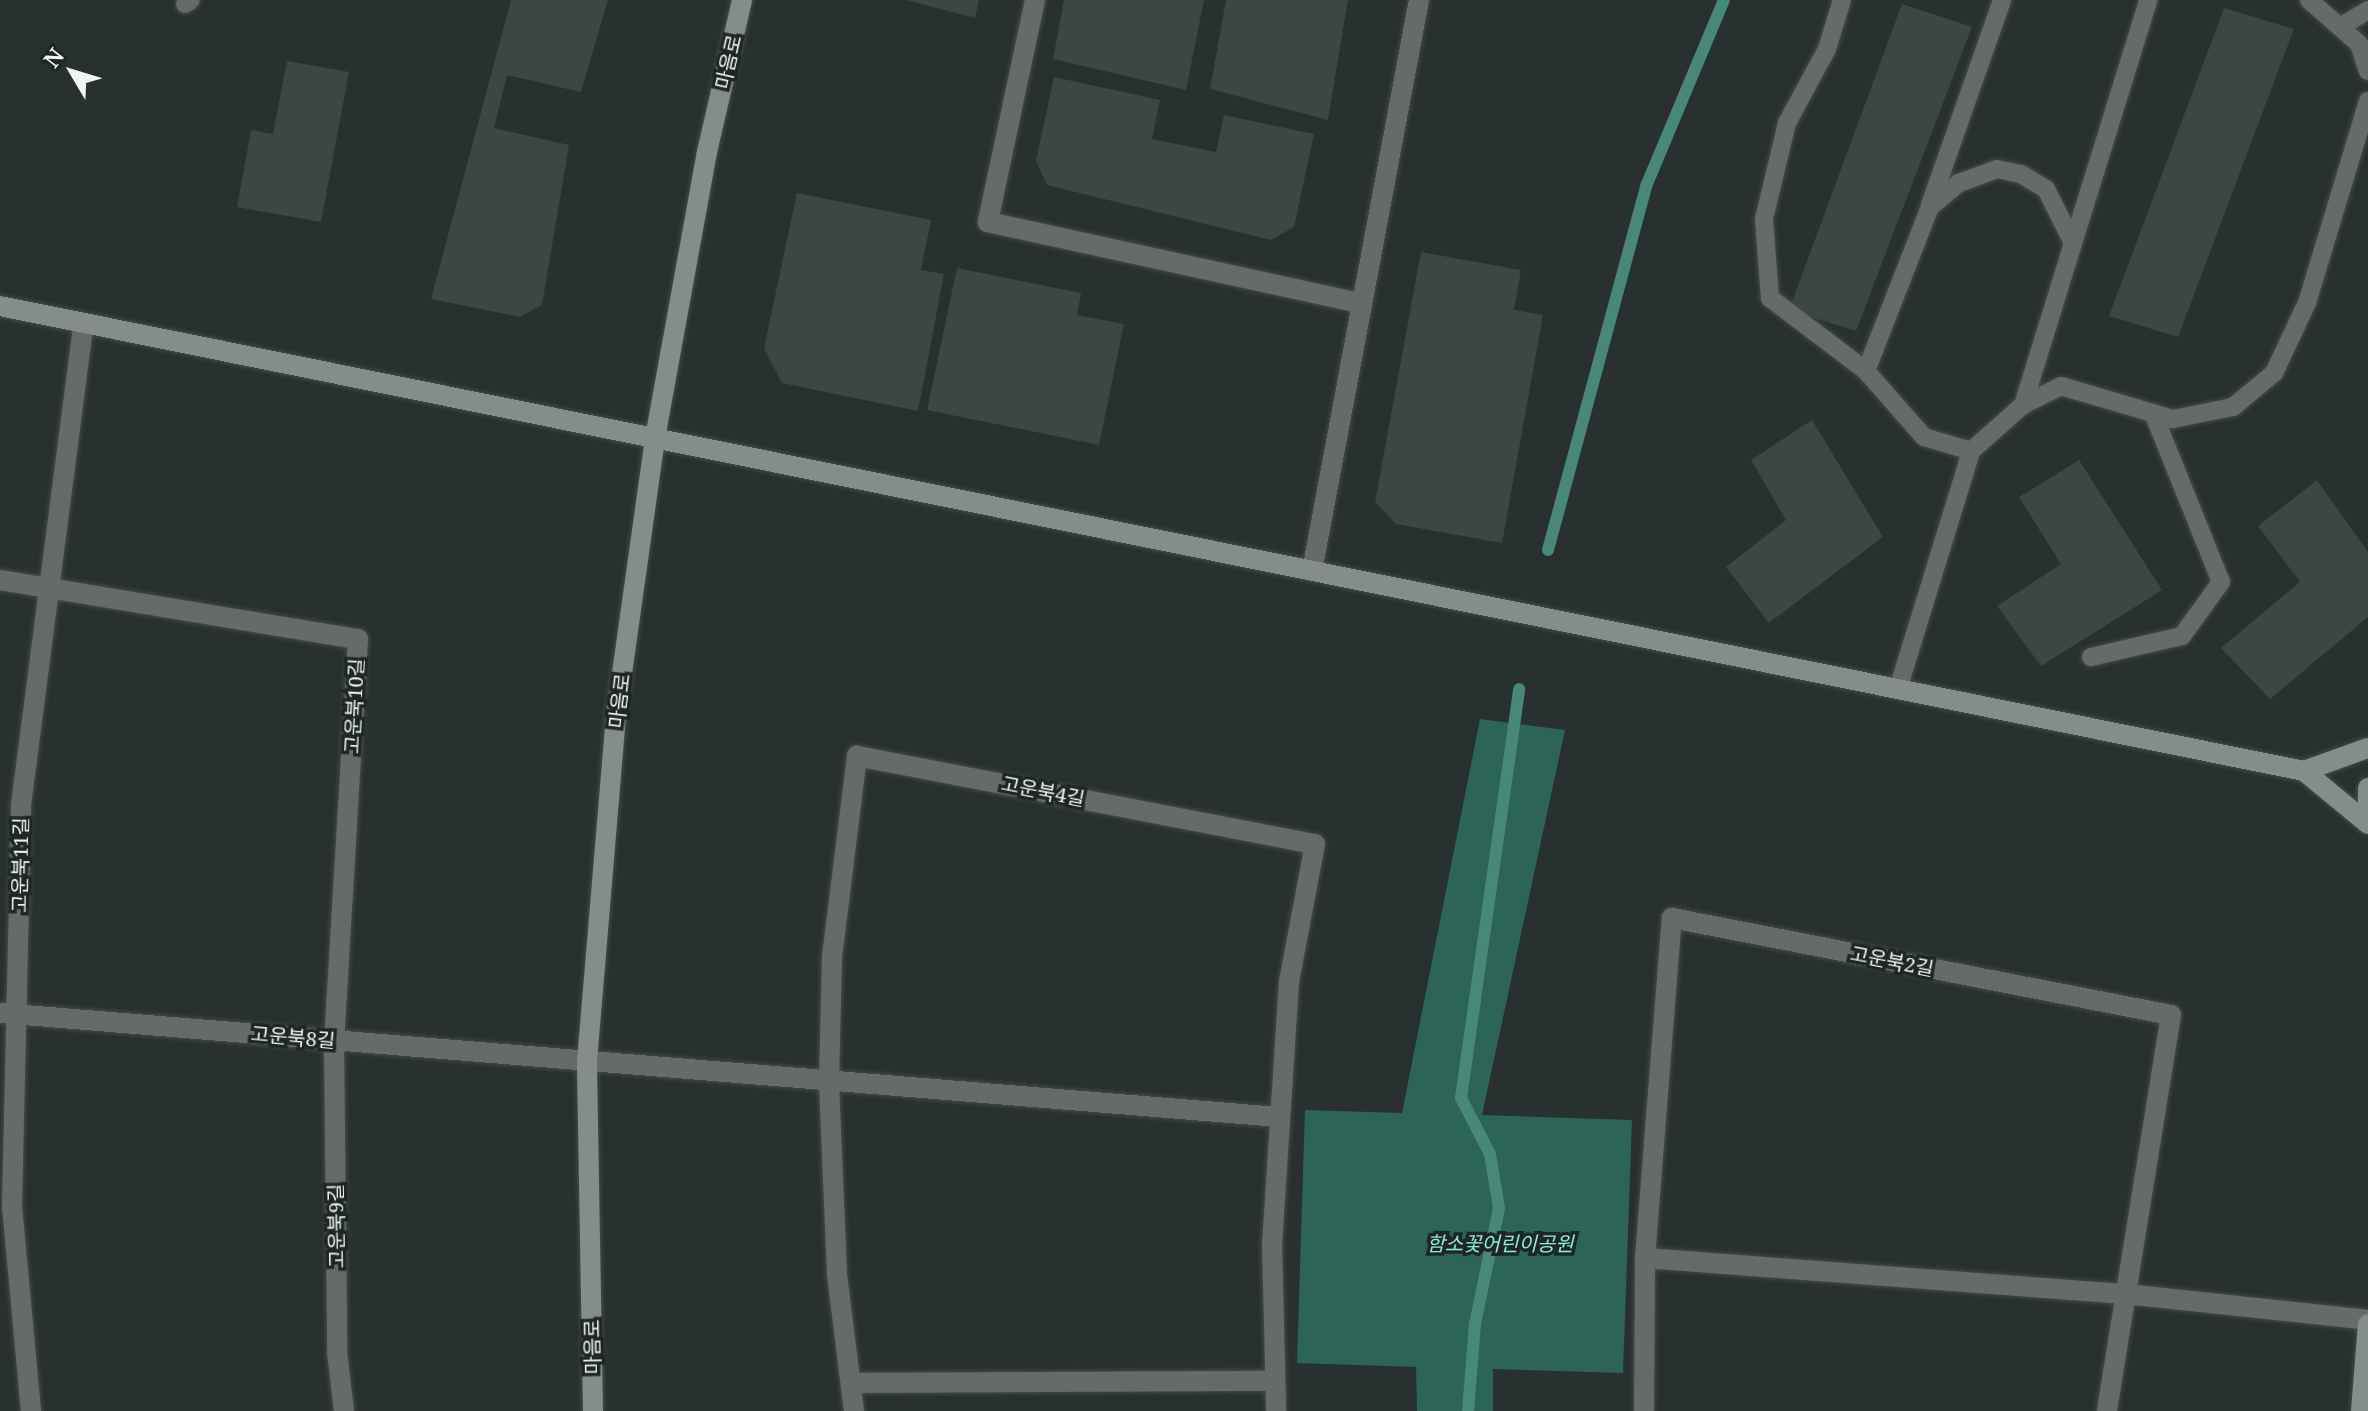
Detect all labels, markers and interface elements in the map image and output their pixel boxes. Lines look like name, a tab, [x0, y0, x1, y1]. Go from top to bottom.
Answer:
north arrow	[32, 32, 112, 112]
street label: 마음로	[710, 32, 746, 92]
text: N	[36, 41, 70, 73]
street label: 고운북10길	[340, 657, 368, 755]
street label: 마음로	[604, 672, 634, 730]
street label: 고운북4길	[999, 771, 1087, 811]
street label: 고운북11길	[7, 817, 33, 913]
street label: 고운북2길	[1848, 941, 1936, 981]
street label: 고운북8길	[250, 1021, 336, 1053]
street label: 고운북9길	[323, 1183, 349, 1269]
park label: 함소꽃어린이공원	[1426, 1231, 1574, 1255]
street label: 마음로	[580, 1319, 604, 1375]

